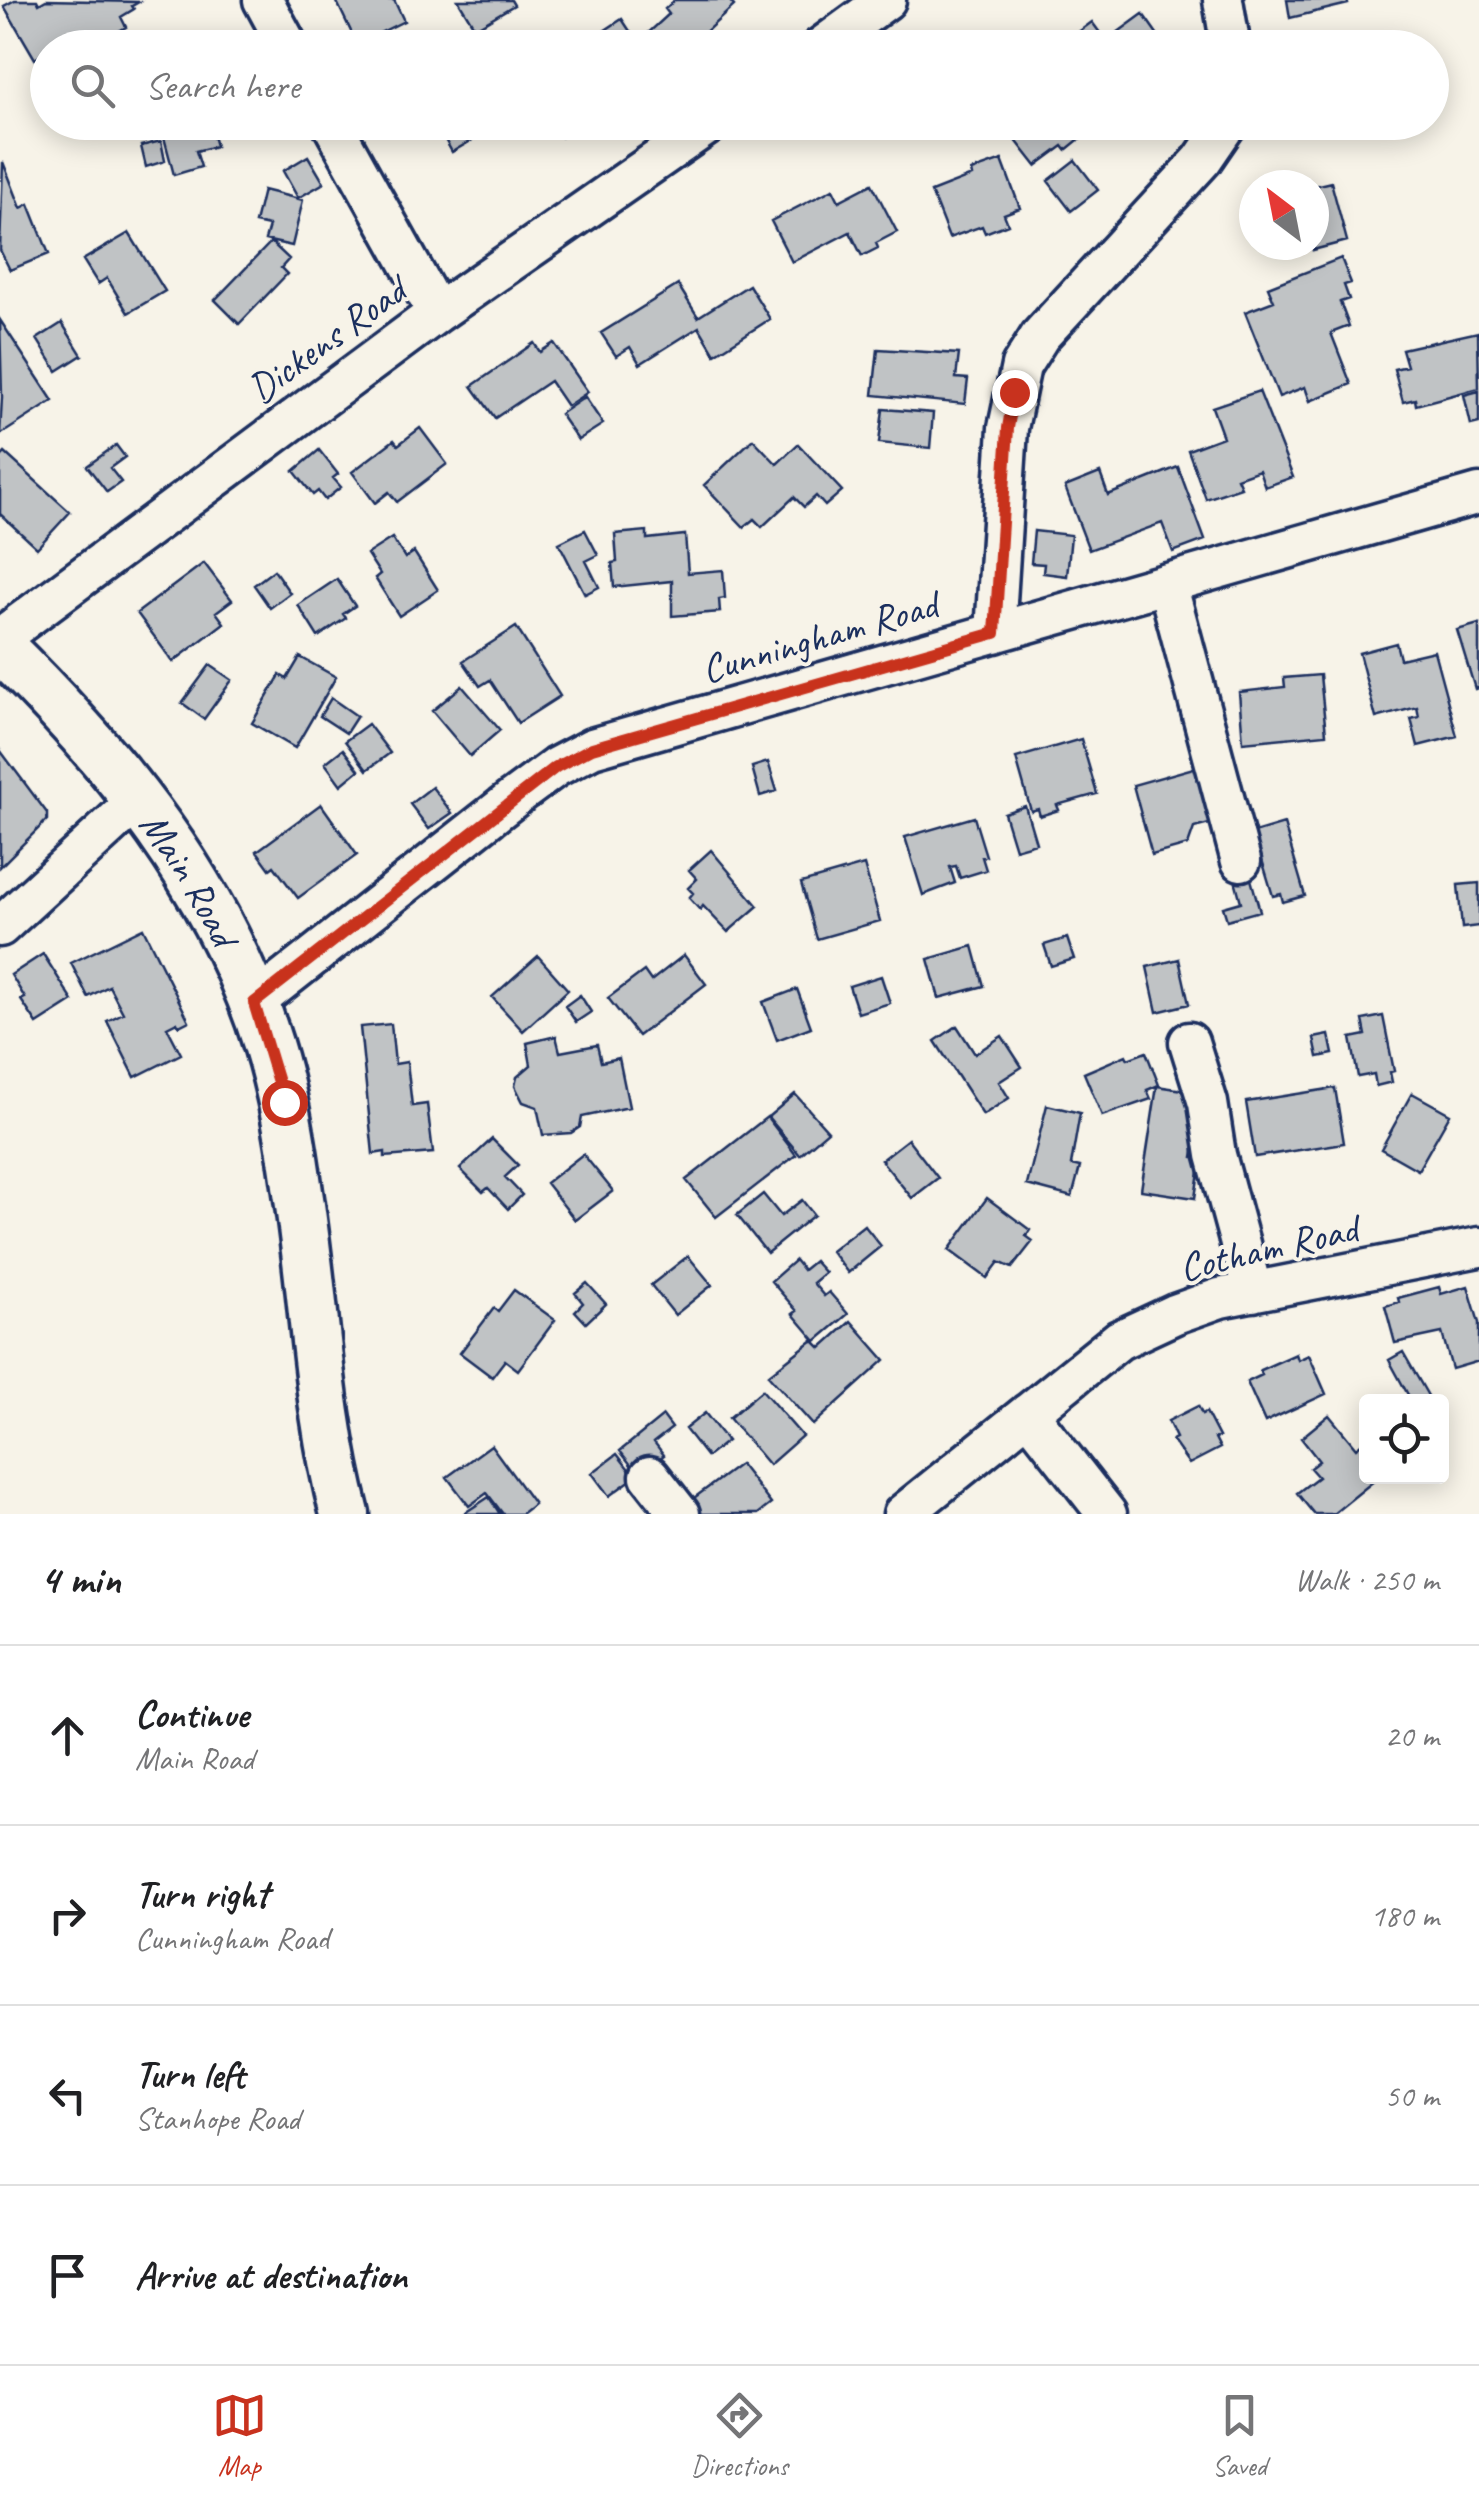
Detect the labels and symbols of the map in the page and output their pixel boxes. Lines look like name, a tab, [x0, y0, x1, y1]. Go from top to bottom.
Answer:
north arrow	[1239, 170, 1329, 260]
street label: Dickens Road	[238, 262, 420, 414]
route end	[992, 370, 1038, 416]
street label: Cunningham Road	[696, 578, 949, 694]
street label: Main Road	[128, 802, 252, 960]
route start	[262, 1080, 308, 1126]
street label: Cotham Road	[1174, 1202, 1368, 1293]

